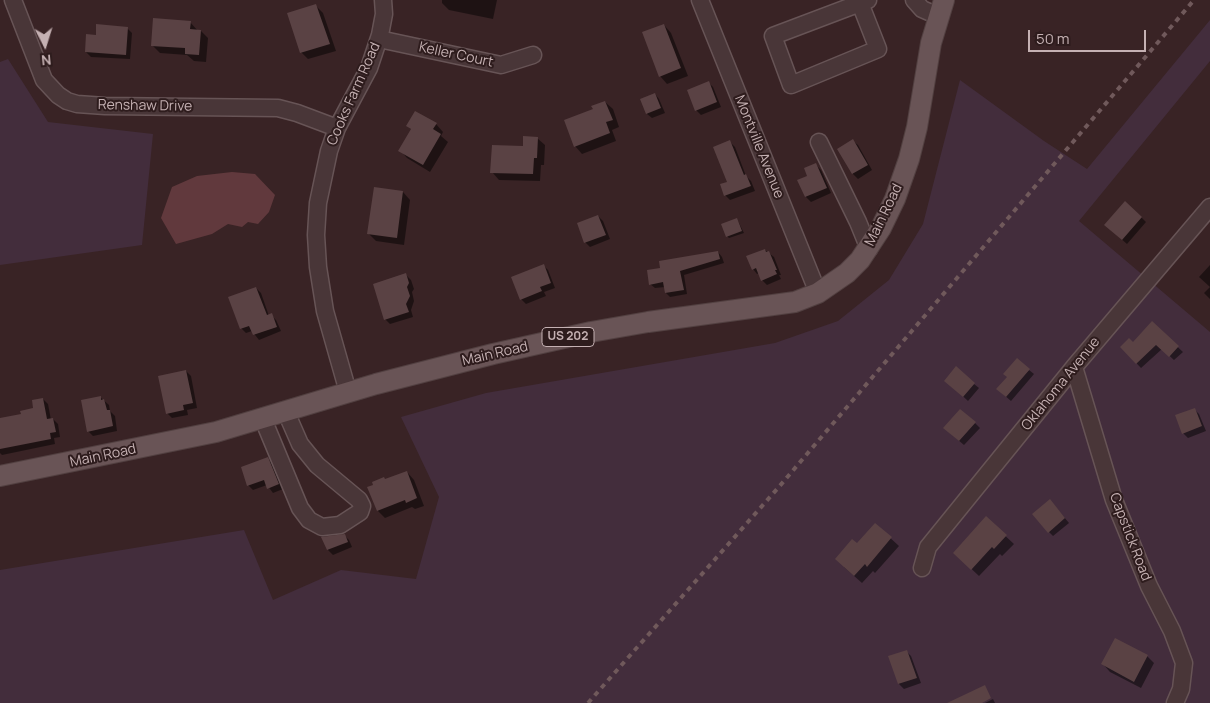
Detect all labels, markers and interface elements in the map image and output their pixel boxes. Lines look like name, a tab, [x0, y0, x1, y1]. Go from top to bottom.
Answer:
north arrow	[20, 20, 70, 70]
scale bar	[1030, 20, 1148, 52]
text: 50 m	[1036, 28, 1070, 49]
street label: Keller Court	[417, 39, 495, 71]
street label: Cooks Farm Road	[324, 40, 384, 148]
text: N	[41, 51, 52, 70]
street label: Montville Avenue	[731, 93, 787, 201]
street label: Renshaw Drive	[98, 97, 192, 115]
street label: Main Road	[862, 181, 906, 249]
road number: US 202	[542, 328, 594, 347]
street label: Oklahoma Avenue	[1018, 334, 1104, 434]
street label: Main Road	[460, 338, 530, 370]
street label: Main Road	[68, 441, 138, 471]
street label: Capstick Road	[1106, 491, 1154, 583]

